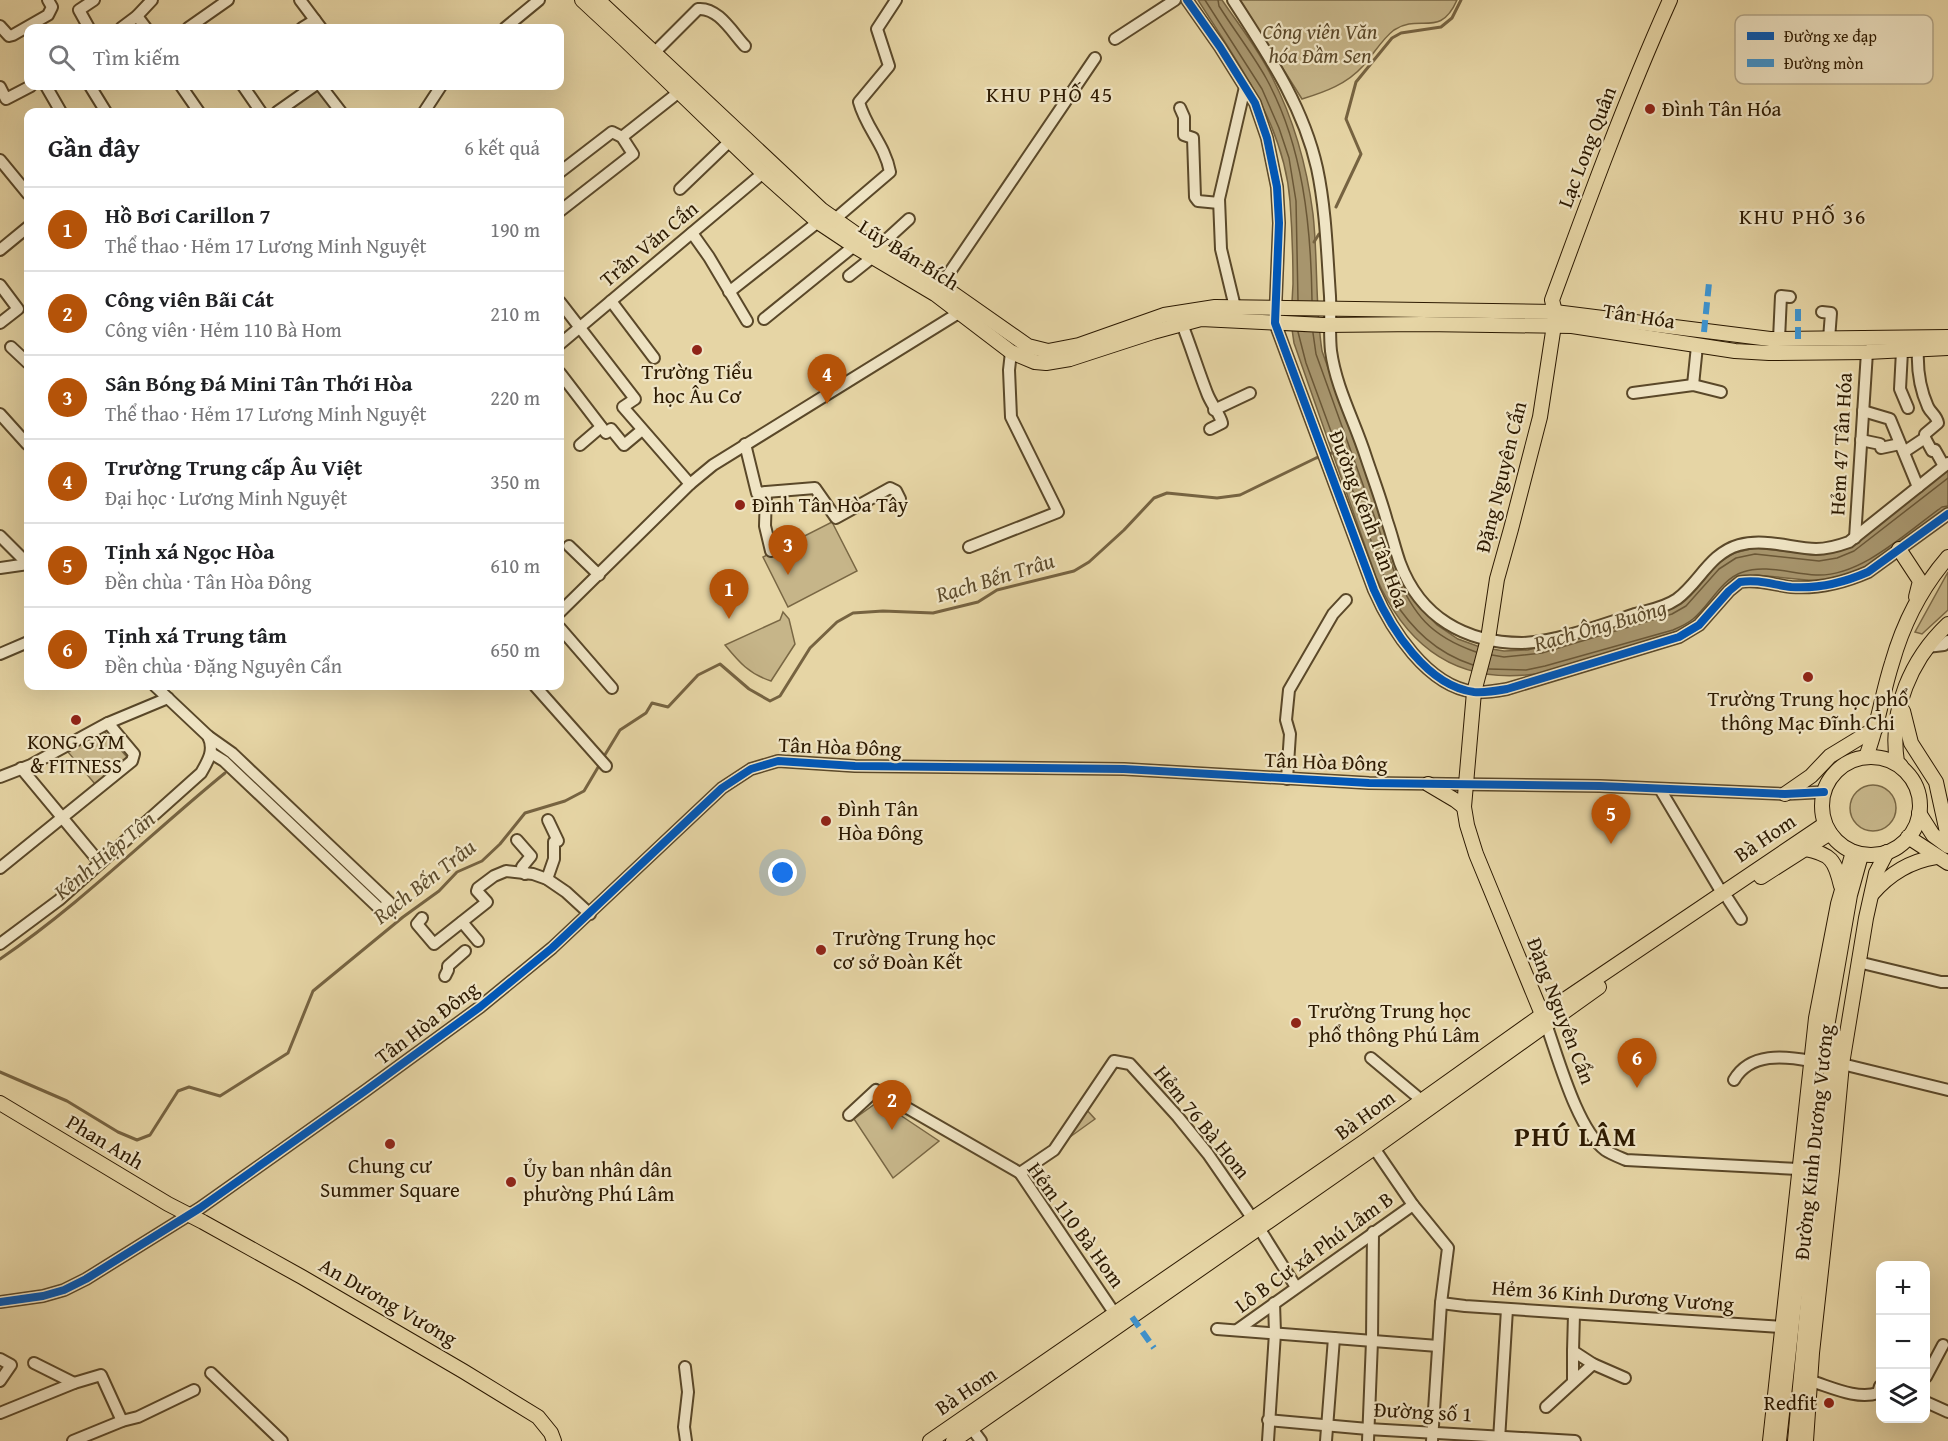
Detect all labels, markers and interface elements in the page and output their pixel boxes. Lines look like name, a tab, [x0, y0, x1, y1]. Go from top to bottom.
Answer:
legend	[1735, 15, 1933, 84]
park label: Công viên Văn hóa Đầm Sen	[1263, 16, 1378, 71]
search box	[24, 24, 564, 90]
text: Đường xe đạp	[1784, 24, 1877, 48]
icon: search	[45, 41, 78, 74]
text: Tìm kiếm	[93, 41, 180, 73]
text: Đường mòn	[1784, 51, 1863, 75]
district label: KHU PHỐ 45	[986, 78, 1114, 110]
street label: Lạc Long Quân	[1549, 81, 1624, 212]
place label: Đình Tân Hóa	[1662, 93, 1782, 124]
marker: Đình Tân Hóa	[1643, 102, 1657, 116]
text: Gần đây	[48, 128, 140, 167]
text: 6 kết quả	[464, 133, 540, 162]
street label: Trần Văn Cẩn	[593, 193, 705, 294]
text: Hồ Bơi Carillon 7	[105, 199, 271, 231]
district label: KHU PHỐ 36	[1739, 200, 1867, 232]
street label: Lũy Bán Bích	[853, 211, 966, 298]
text: 1	[62, 215, 73, 244]
text: 190 m	[490, 215, 540, 244]
text: Thể thao · Hẻm 17 Lương Minh Nguyệt	[105, 231, 427, 260]
text: Công viên Bãi Cát	[105, 283, 274, 315]
street label: Tân Hóa	[1601, 295, 1677, 337]
text: 2	[62, 299, 73, 328]
text: 210 m	[490, 299, 540, 328]
text: Công viên · Hẻm 110 Bà Hom	[105, 315, 342, 344]
marker: Trường Tiểu học Âu Cơ	[690, 343, 704, 357]
pin: 4	[808, 354, 846, 404]
place label: Trường Tiểu học Âu Cơ	[641, 356, 753, 411]
text: Sân Bóng Đá Mini Tân Thới Hòa	[105, 367, 413, 399]
street label: Hẻm 47 Tân Hóa	[1821, 372, 1860, 516]
text: 3	[62, 383, 73, 412]
text: 220 m	[490, 383, 540, 412]
street label: Đặng Nguyên Cẩn	[1467, 398, 1534, 556]
text: Thể thao · Hẻm 17 Lương Minh Nguyệt	[105, 399, 427, 428]
street label: Đường Kênh Tân Hóa	[1321, 426, 1418, 612]
text: Trường Trung cấp Âu Việt	[105, 451, 362, 483]
text: 4	[62, 467, 73, 496]
text: 350 m	[490, 467, 540, 496]
text: Đại học · Lương Minh Nguyệt	[105, 483, 347, 512]
place label: Đình Tân Hòa Tây	[752, 489, 909, 520]
marker: Đình Tân Hòa Tây	[733, 498, 747, 512]
pin: 3	[768, 526, 808, 575]
text: Tịnh xá Ngọc Hòa	[105, 535, 275, 567]
water label: Rạch Bến Trâu	[931, 544, 1058, 611]
text: 5	[62, 551, 73, 580]
text: 610 m	[490, 551, 540, 580]
text: Đền chùa · Tân Hòa Đông	[105, 567, 312, 596]
pin: 1	[710, 570, 748, 619]
water label: Rạch Ông Buông	[1529, 591, 1670, 659]
text: Tịnh xá Trung tâm	[105, 619, 287, 651]
text: 6	[62, 635, 73, 664]
text: 650 m	[490, 635, 540, 664]
text: Đền chùa · Đặng Nguyên Cẩn	[105, 651, 342, 680]
marker: Trường Trung học phổ thông Mạc Đĩnh Chi	[1801, 670, 1815, 684]
place label: Trường Trung học phổ thông Mạc Đĩnh Chi	[1707, 683, 1909, 738]
marker: KONG GYM & FITNESS	[69, 713, 83, 727]
place label: KONG GYM & FITNESS	[27, 726, 125, 781]
street label: Tân Hòa Đông	[778, 729, 903, 764]
street label: Tân Hòa Đông	[1264, 744, 1389, 779]
place label: Đình Tân Hòa Đông	[838, 793, 923, 848]
pin: 5	[1592, 794, 1630, 844]
water label: Kênh Hiệp Tân	[46, 803, 162, 908]
street label: Bà Hom	[1728, 806, 1802, 870]
marker: Đình Tân Hòa Đông	[819, 814, 833, 828]
water label: Rạch Bến Trâu	[365, 831, 482, 932]
your location	[768, 858, 797, 887]
place label: Trường Trung học cơ sở Đoàn Kết	[833, 922, 996, 977]
street label: Đặng Nguyên Cẩn	[1519, 933, 1604, 1089]
marker: Trường Trung học cơ sở Đoàn Kết	[814, 943, 828, 957]
street label: Tân Hòa Đông	[368, 973, 486, 1072]
place label: Trường Trung học phổ thông Phú Lâm	[1308, 995, 1480, 1050]
marker: Trường Trung học phổ thông Phú Lâm	[1289, 1016, 1303, 1030]
street label: Đường Kinh Dương Vương	[1786, 1022, 1841, 1261]
pin: 6	[1618, 1038, 1656, 1088]
street label: Hẻm 76 Bà Hom	[1147, 1058, 1258, 1185]
pin: 2	[872, 1080, 912, 1130]
street label: Bà Hom	[1328, 1082, 1401, 1147]
street label: Phan Anh	[61, 1106, 150, 1177]
district label: PHÚ LÂM	[1514, 1116, 1638, 1156]
marker: Chung cư Summer Square	[383, 1137, 397, 1151]
place label: Chung cư Summer Square	[320, 1150, 460, 1205]
place label: Ủy ban nhân dân phường Phú Lâm	[523, 1154, 674, 1209]
street label: Hẻm 110 Bà Hom	[1020, 1155, 1133, 1294]
marker: Ủy ban nhân dân phường Phú Lâm	[504, 1175, 518, 1189]
street label: Lô B Cư xá Phú Lâm B	[1228, 1183, 1400, 1320]
street label: An Dương Vương	[314, 1249, 463, 1354]
map controls	[1876, 1261, 1930, 1423]
button: +	[1876, 1261, 1930, 1315]
street label: Hẻm 36 Kinh Dương Vương	[1491, 1272, 1736, 1319]
button: −	[1876, 1315, 1930, 1369]
street label: Bà Hom	[929, 1359, 1003, 1423]
button: layers	[1876, 1369, 1930, 1423]
place label: Redfit	[1764, 1387, 1818, 1418]
street label: Đường số 1	[1373, 1393, 1473, 1430]
marker: Redfit	[1822, 1396, 1836, 1410]

